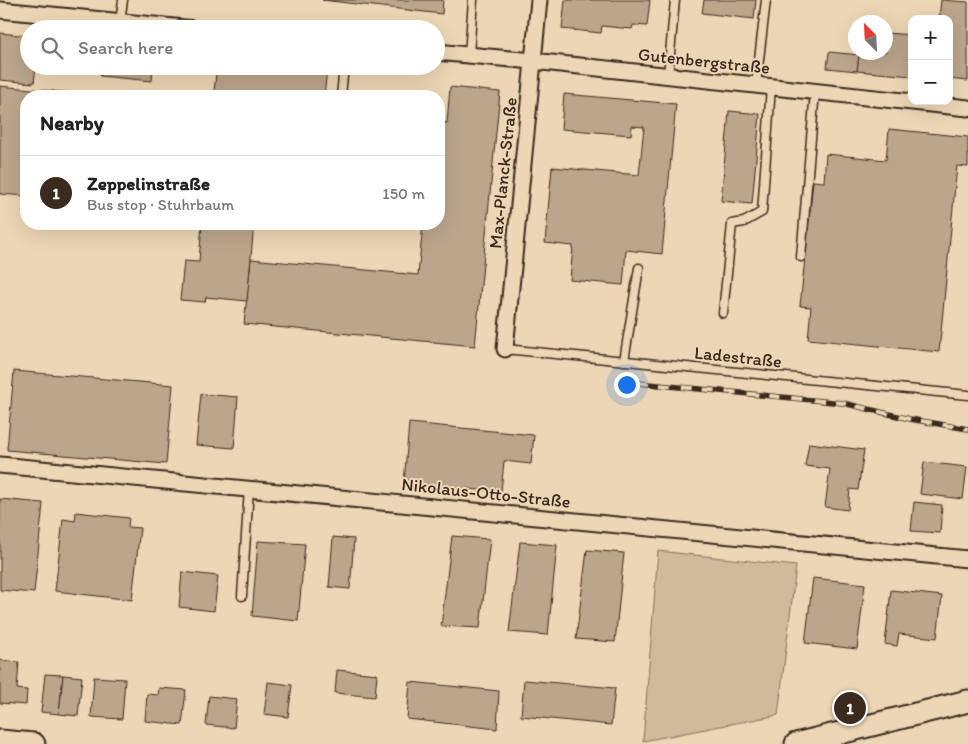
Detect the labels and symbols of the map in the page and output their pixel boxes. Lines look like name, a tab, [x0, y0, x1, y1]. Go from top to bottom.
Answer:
north arrow	[848, 15, 893, 60]
street label: Gutenbergstraße	[637, 43, 771, 79]
street label: Max-Planck-Straße	[484, 96, 522, 250]
street label: Ladestraße	[693, 341, 783, 373]
your location	[614, 372, 640, 398]
street label: Nikolaus-Otto-Straße	[400, 473, 572, 513]
pin: 1	[834, 689, 866, 727]

